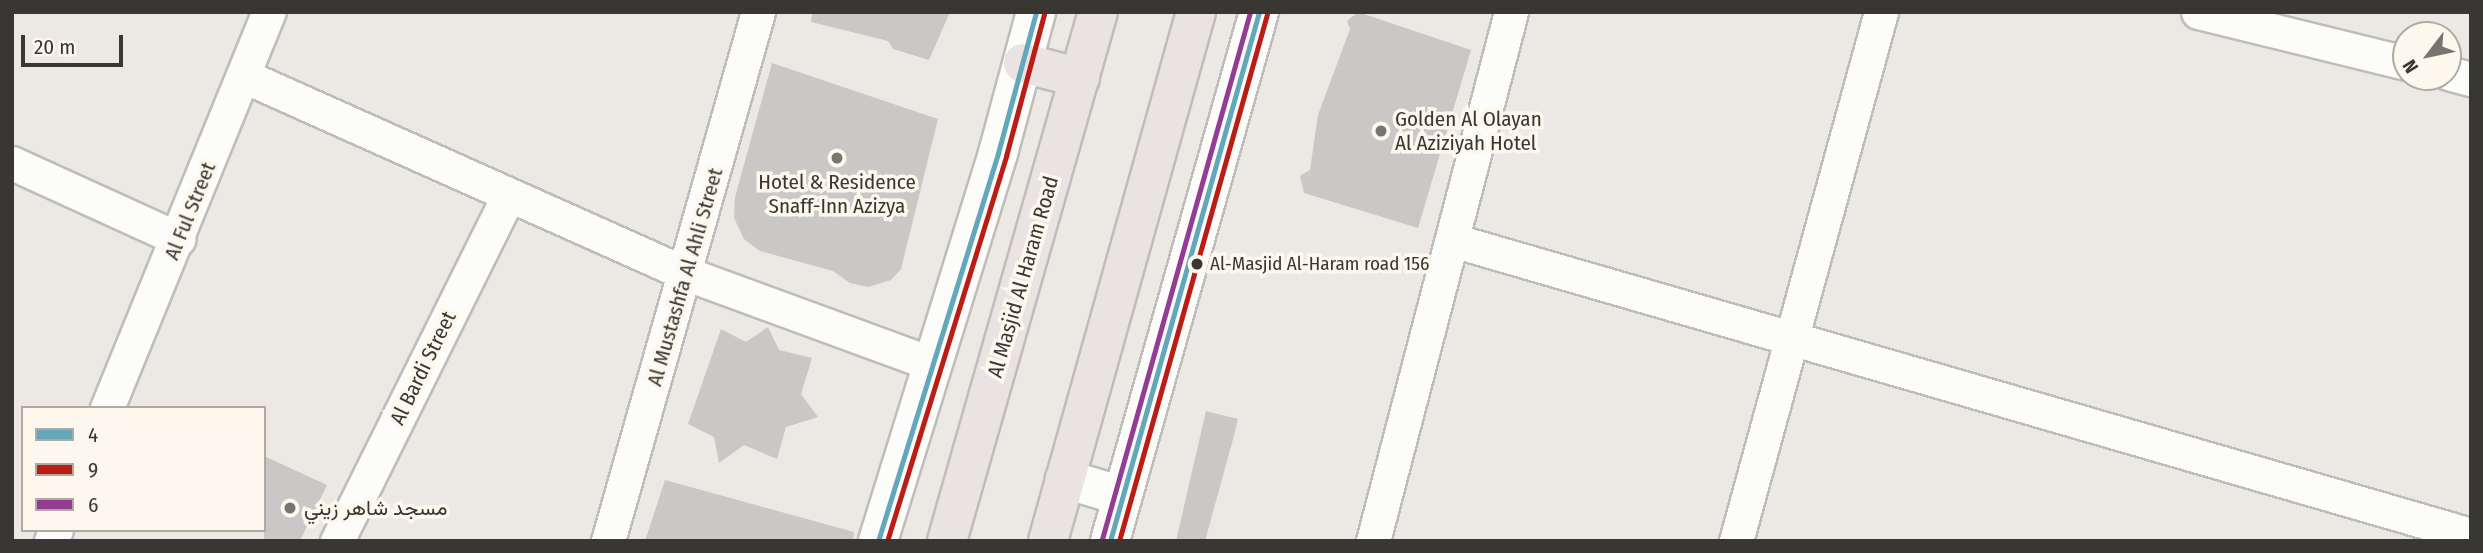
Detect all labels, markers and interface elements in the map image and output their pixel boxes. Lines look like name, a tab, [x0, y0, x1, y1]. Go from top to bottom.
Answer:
scale bar	[24, 21, 126, 65]
north arrow	[2392, 21, 2462, 91]
text: 20 m	[34, 34, 75, 60]
text: N	[2398, 55, 2423, 77]
place label: Golden Al Olayan Al Aziziyah Hotel	[1395, 106, 1542, 156]
marker: Golden Al Olayan Al Aziziyah Hotel	[1373, 123, 1389, 139]
marker: Hotel & Residence Snaff-Inn Azizya	[829, 150, 845, 166]
street label: Al Ful Street	[159, 159, 221, 263]
street label: Al Mustashfa Al Ahli Street	[642, 165, 728, 389]
place label: Hotel & Residence Snaff-Inn Azizya	[758, 169, 916, 219]
street label: Al Masjid Al Haram Road	[982, 173, 1064, 381]
place label: Al-Masjid Al-Haram road 156	[1210, 253, 1429, 275]
marker: Al-Masjid Al-Haram road 156	[1190, 257, 1204, 271]
street label: Al Bardi Street	[385, 307, 461, 429]
legend	[21, 406, 266, 532]
text: 4	[88, 422, 98, 448]
text: 9	[88, 457, 98, 483]
text: 6	[88, 492, 98, 518]
place label: مسجد شاهر زيني	[304, 495, 447, 521]
marker: مسجد شاهر زيني	[282, 500, 298, 516]

